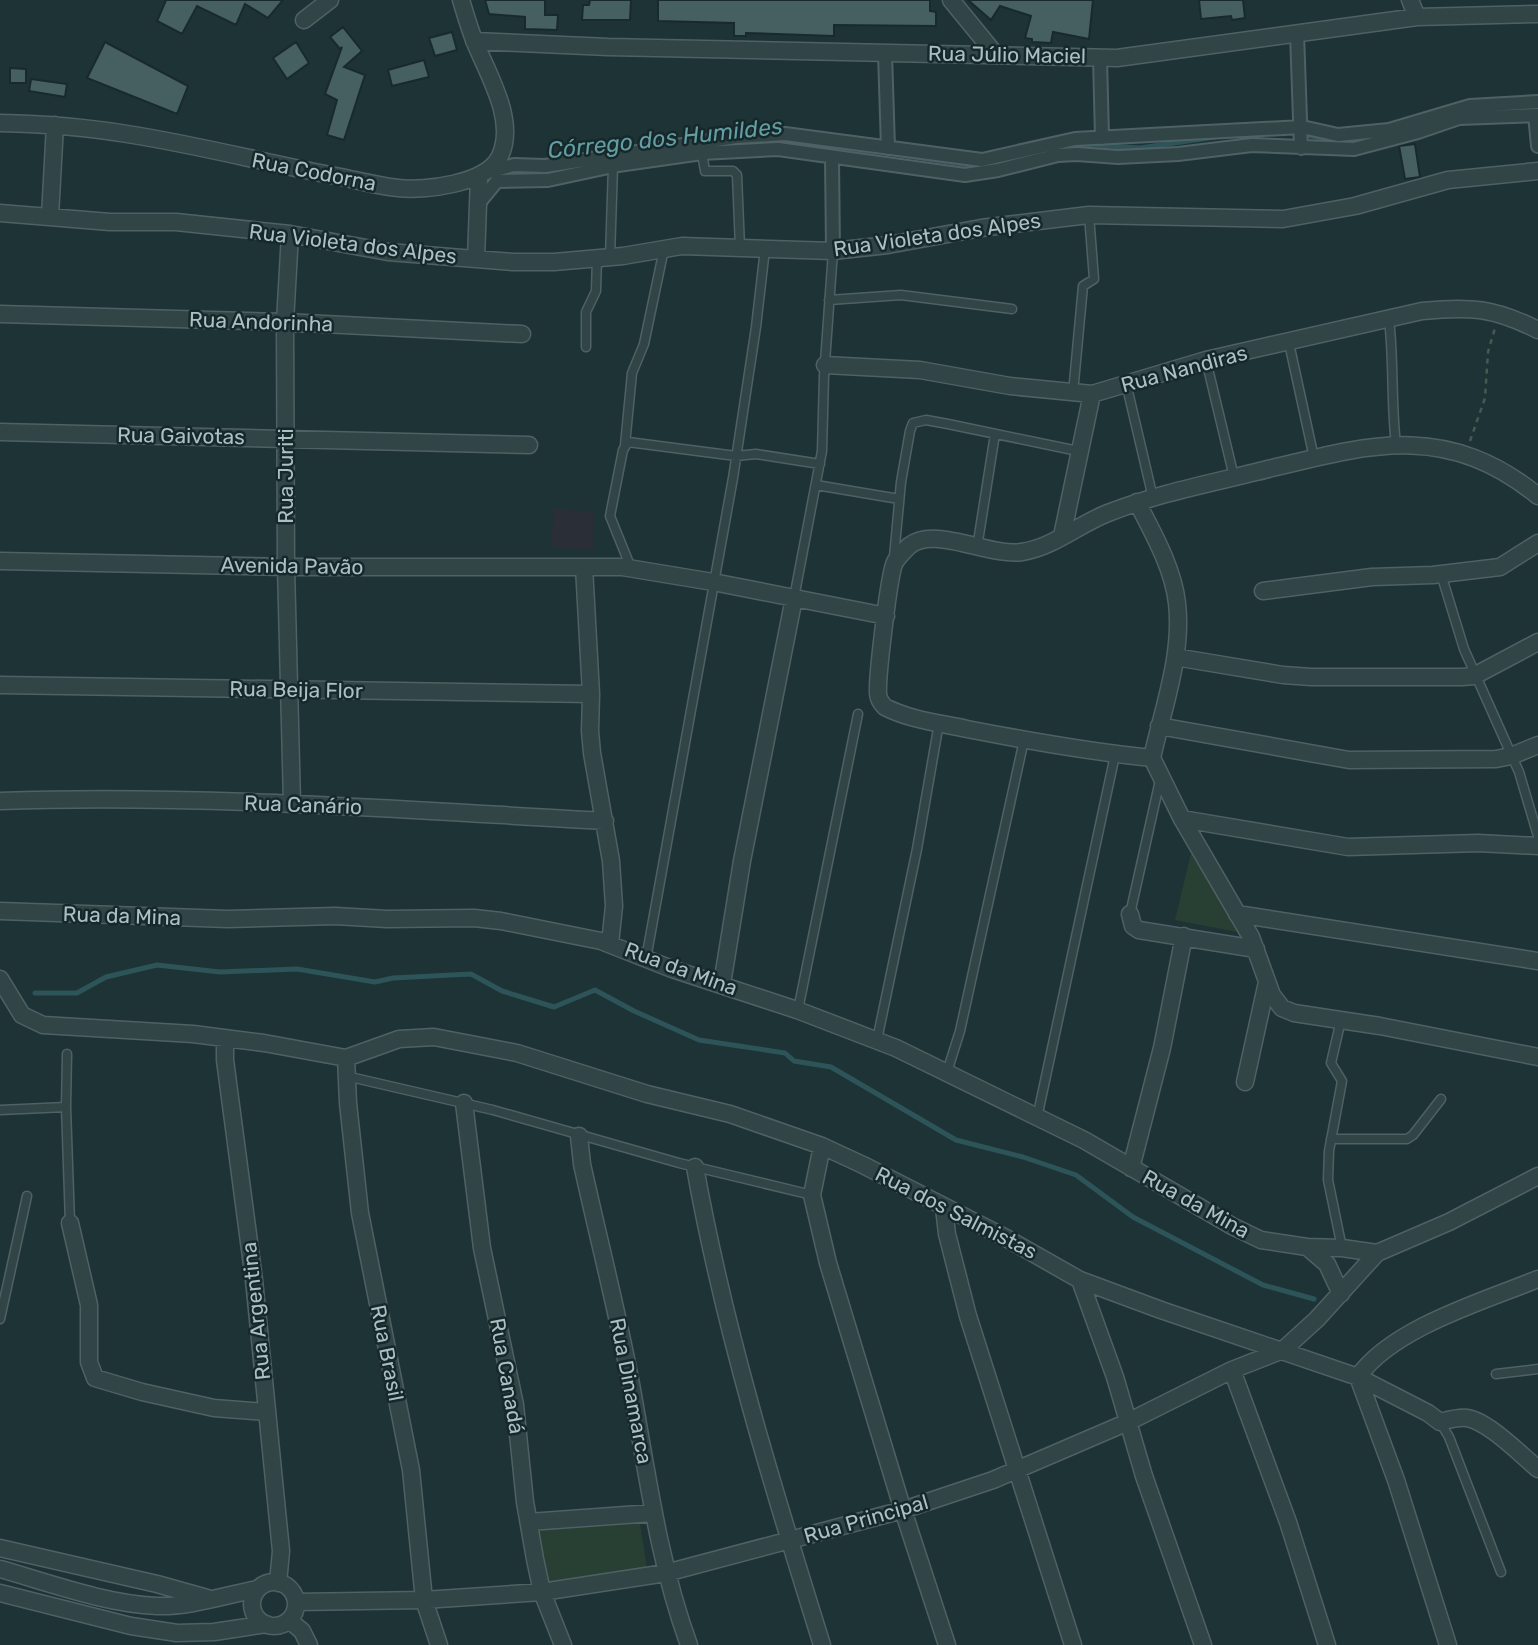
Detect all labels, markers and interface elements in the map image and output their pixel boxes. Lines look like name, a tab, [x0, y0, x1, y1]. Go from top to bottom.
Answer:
street label: Rua Júlio Maciel	[928, 41, 1086, 68]
water label: Córrego dos Humildes	[546, 112, 784, 164]
street label: Rua Codorna	[250, 147, 378, 196]
street label: Rua Violeta dos Alpes	[832, 208, 1042, 261]
street label: Rua Violeta dos Alpes	[248, 218, 458, 269]
street label: Rua Andorinha	[189, 306, 333, 337]
street label: Rua Nandiras	[1118, 340, 1250, 397]
street label: Rua Gaivotas	[117, 422, 245, 449]
street label: Rua Juriti	[273, 428, 298, 524]
street label: Avenida Pavão	[220, 552, 364, 579]
street label: Rua Beija Flor	[229, 676, 363, 703]
street label: Rua Canário	[244, 790, 362, 819]
street label: Rua da Mina	[62, 901, 182, 930]
street label: Rua da Mina	[621, 937, 741, 1001]
street label: Rua dos Salmistas	[871, 1161, 1041, 1264]
street label: Rua da Mina	[1138, 1164, 1254, 1243]
street label: Rua Argentina	[236, 1241, 275, 1381]
street label: Rua Brasil	[366, 1303, 409, 1403]
street label: Rua Canadá	[485, 1316, 530, 1436]
street label: Rua Dinamarca	[605, 1316, 658, 1466]
street label: Rua Principal	[801, 1489, 931, 1548]

